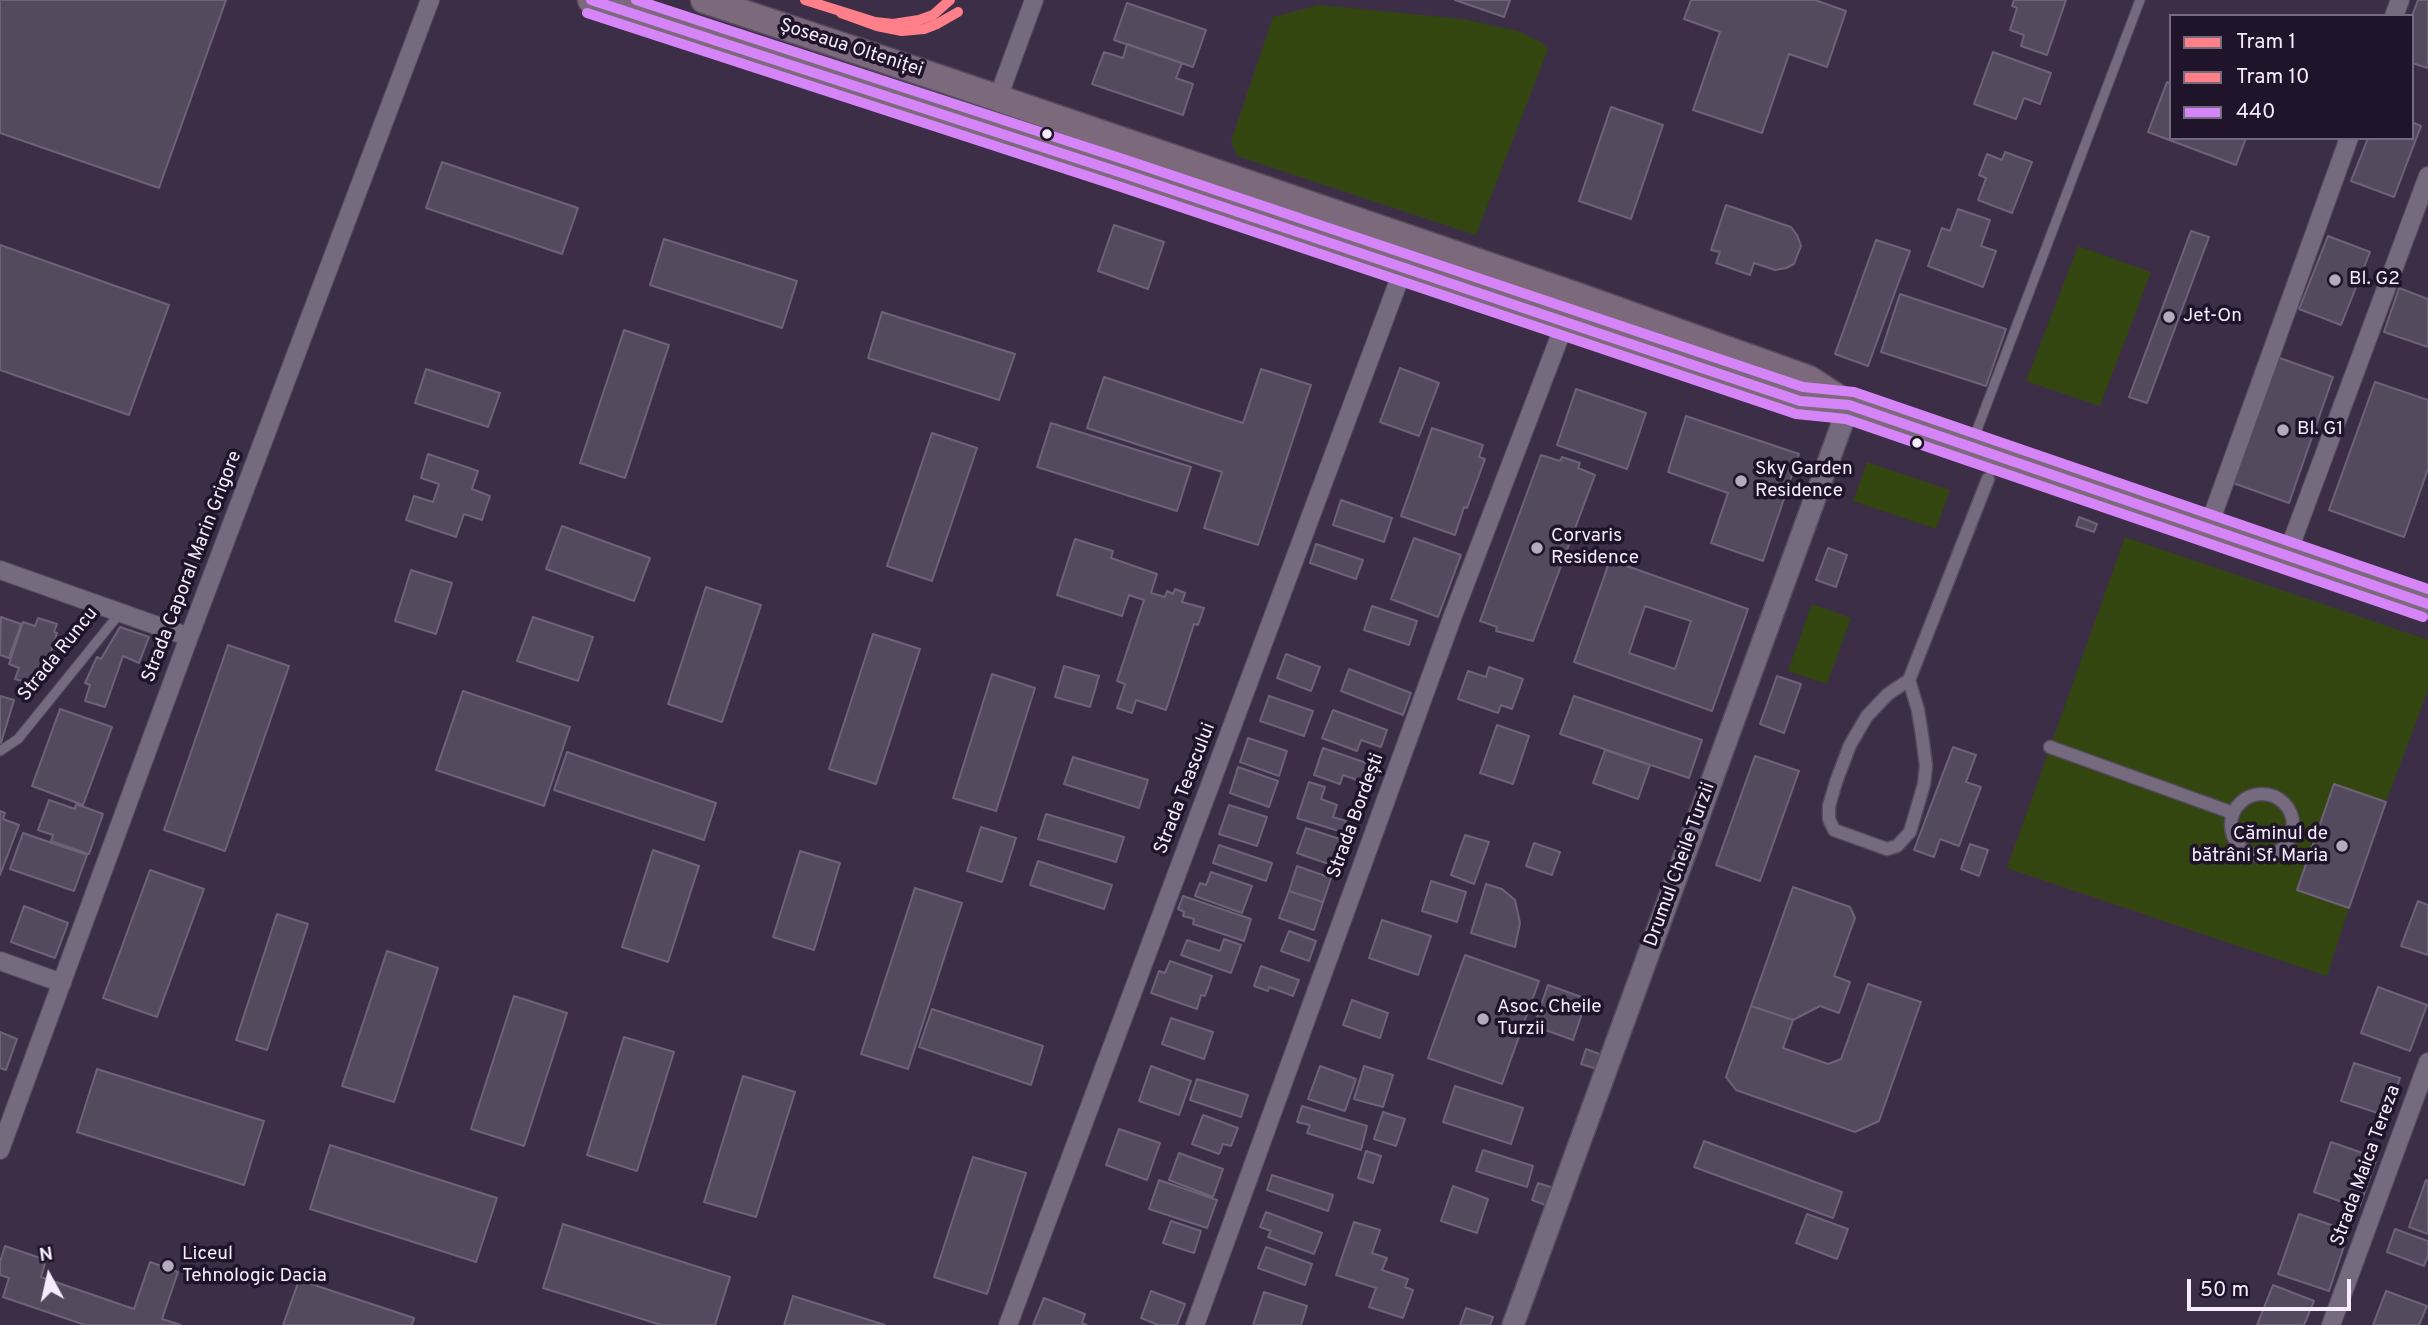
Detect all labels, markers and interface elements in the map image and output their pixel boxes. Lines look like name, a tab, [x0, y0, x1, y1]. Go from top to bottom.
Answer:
legend	[2169, 14, 2414, 140]
street label: Șoseaua Olteniței	[776, 15, 926, 83]
text: Tram 1	[2236, 29, 2296, 56]
text: Tram 10	[2236, 64, 2310, 91]
text: 440	[2236, 99, 2276, 126]
unlabelled marker	[1040, 127, 1054, 141]
place label: Bl. G2	[2349, 269, 2400, 291]
marker: Bl. G2	[2327, 272, 2343, 288]
place label: Jet-On	[2183, 306, 2242, 328]
marker: Jet-On	[2161, 309, 2177, 325]
place label: Bl. G1	[2297, 419, 2343, 441]
marker: Bl. G1	[2275, 422, 2291, 438]
unlabelled marker	[1910, 436, 1924, 450]
street label: Strada Caporal Marin Grigore	[138, 448, 248, 686]
place label: Sky Garden Residence	[1755, 459, 1853, 503]
marker: Sky Garden Residence	[1733, 473, 1749, 489]
place label: Corvaris Residence	[1551, 526, 1639, 570]
marker: Corvaris Residence	[1529, 540, 1545, 556]
street label: Strada Runcu	[14, 603, 104, 707]
street label: Strada Teascului	[1150, 720, 1222, 858]
street label: Strada Bordești	[1324, 750, 1390, 882]
street label: Drumul Cheile Turzii	[1641, 780, 1721, 950]
place label: Căminul de bătrâni Sf. Maria	[2191, 824, 2328, 868]
marker: Căminul de bătrâni Sf. Maria	[2334, 838, 2350, 854]
place label: Asoc. Cheile Turzii	[1497, 997, 1601, 1041]
marker: Asoc. Cheile Turzii	[1475, 1011, 1491, 1027]
street label: Strada Maica Tereza	[2327, 1082, 2407, 1250]
north arrow	[14, 1241, 84, 1311]
text: N	[38, 1242, 55, 1268]
place label: Liceul Tehnologic Dacia	[182, 1244, 327, 1288]
marker: Liceul Tehnologic Dacia	[160, 1258, 176, 1274]
scale bar	[2190, 1266, 2354, 1310]
text: 50 m	[2200, 1277, 2249, 1304]

